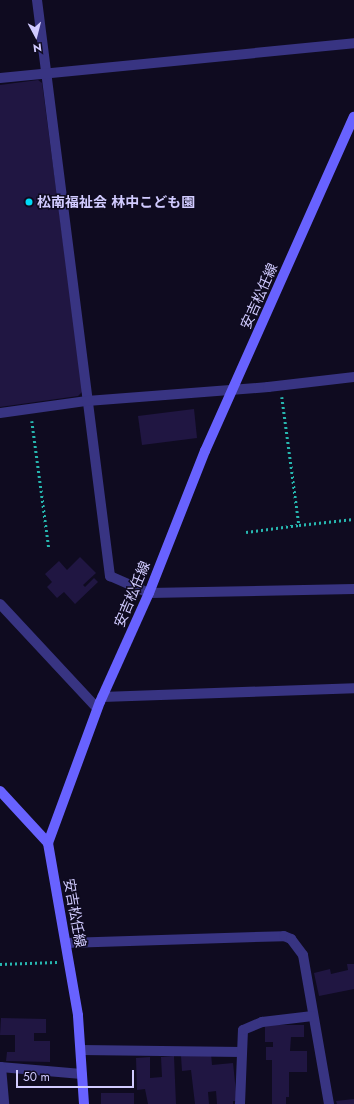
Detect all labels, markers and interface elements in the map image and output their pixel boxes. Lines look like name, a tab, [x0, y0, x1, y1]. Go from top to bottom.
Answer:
north arrow	[16, 16, 56, 56]
text: N	[32, 39, 43, 56]
place label: 松南福祉会 林中こども園	[37, 194, 195, 210]
marker: 松南福祉会 林中こども園	[24, 197, 34, 207]
street label: 安吉松任線	[237, 261, 281, 331]
street label: 安吉松任線	[111, 559, 153, 629]
street label: 安吉松任線	[61, 877, 89, 949]
scale bar	[18, 1062, 136, 1088]
text: 50 m	[23, 1068, 50, 1086]

